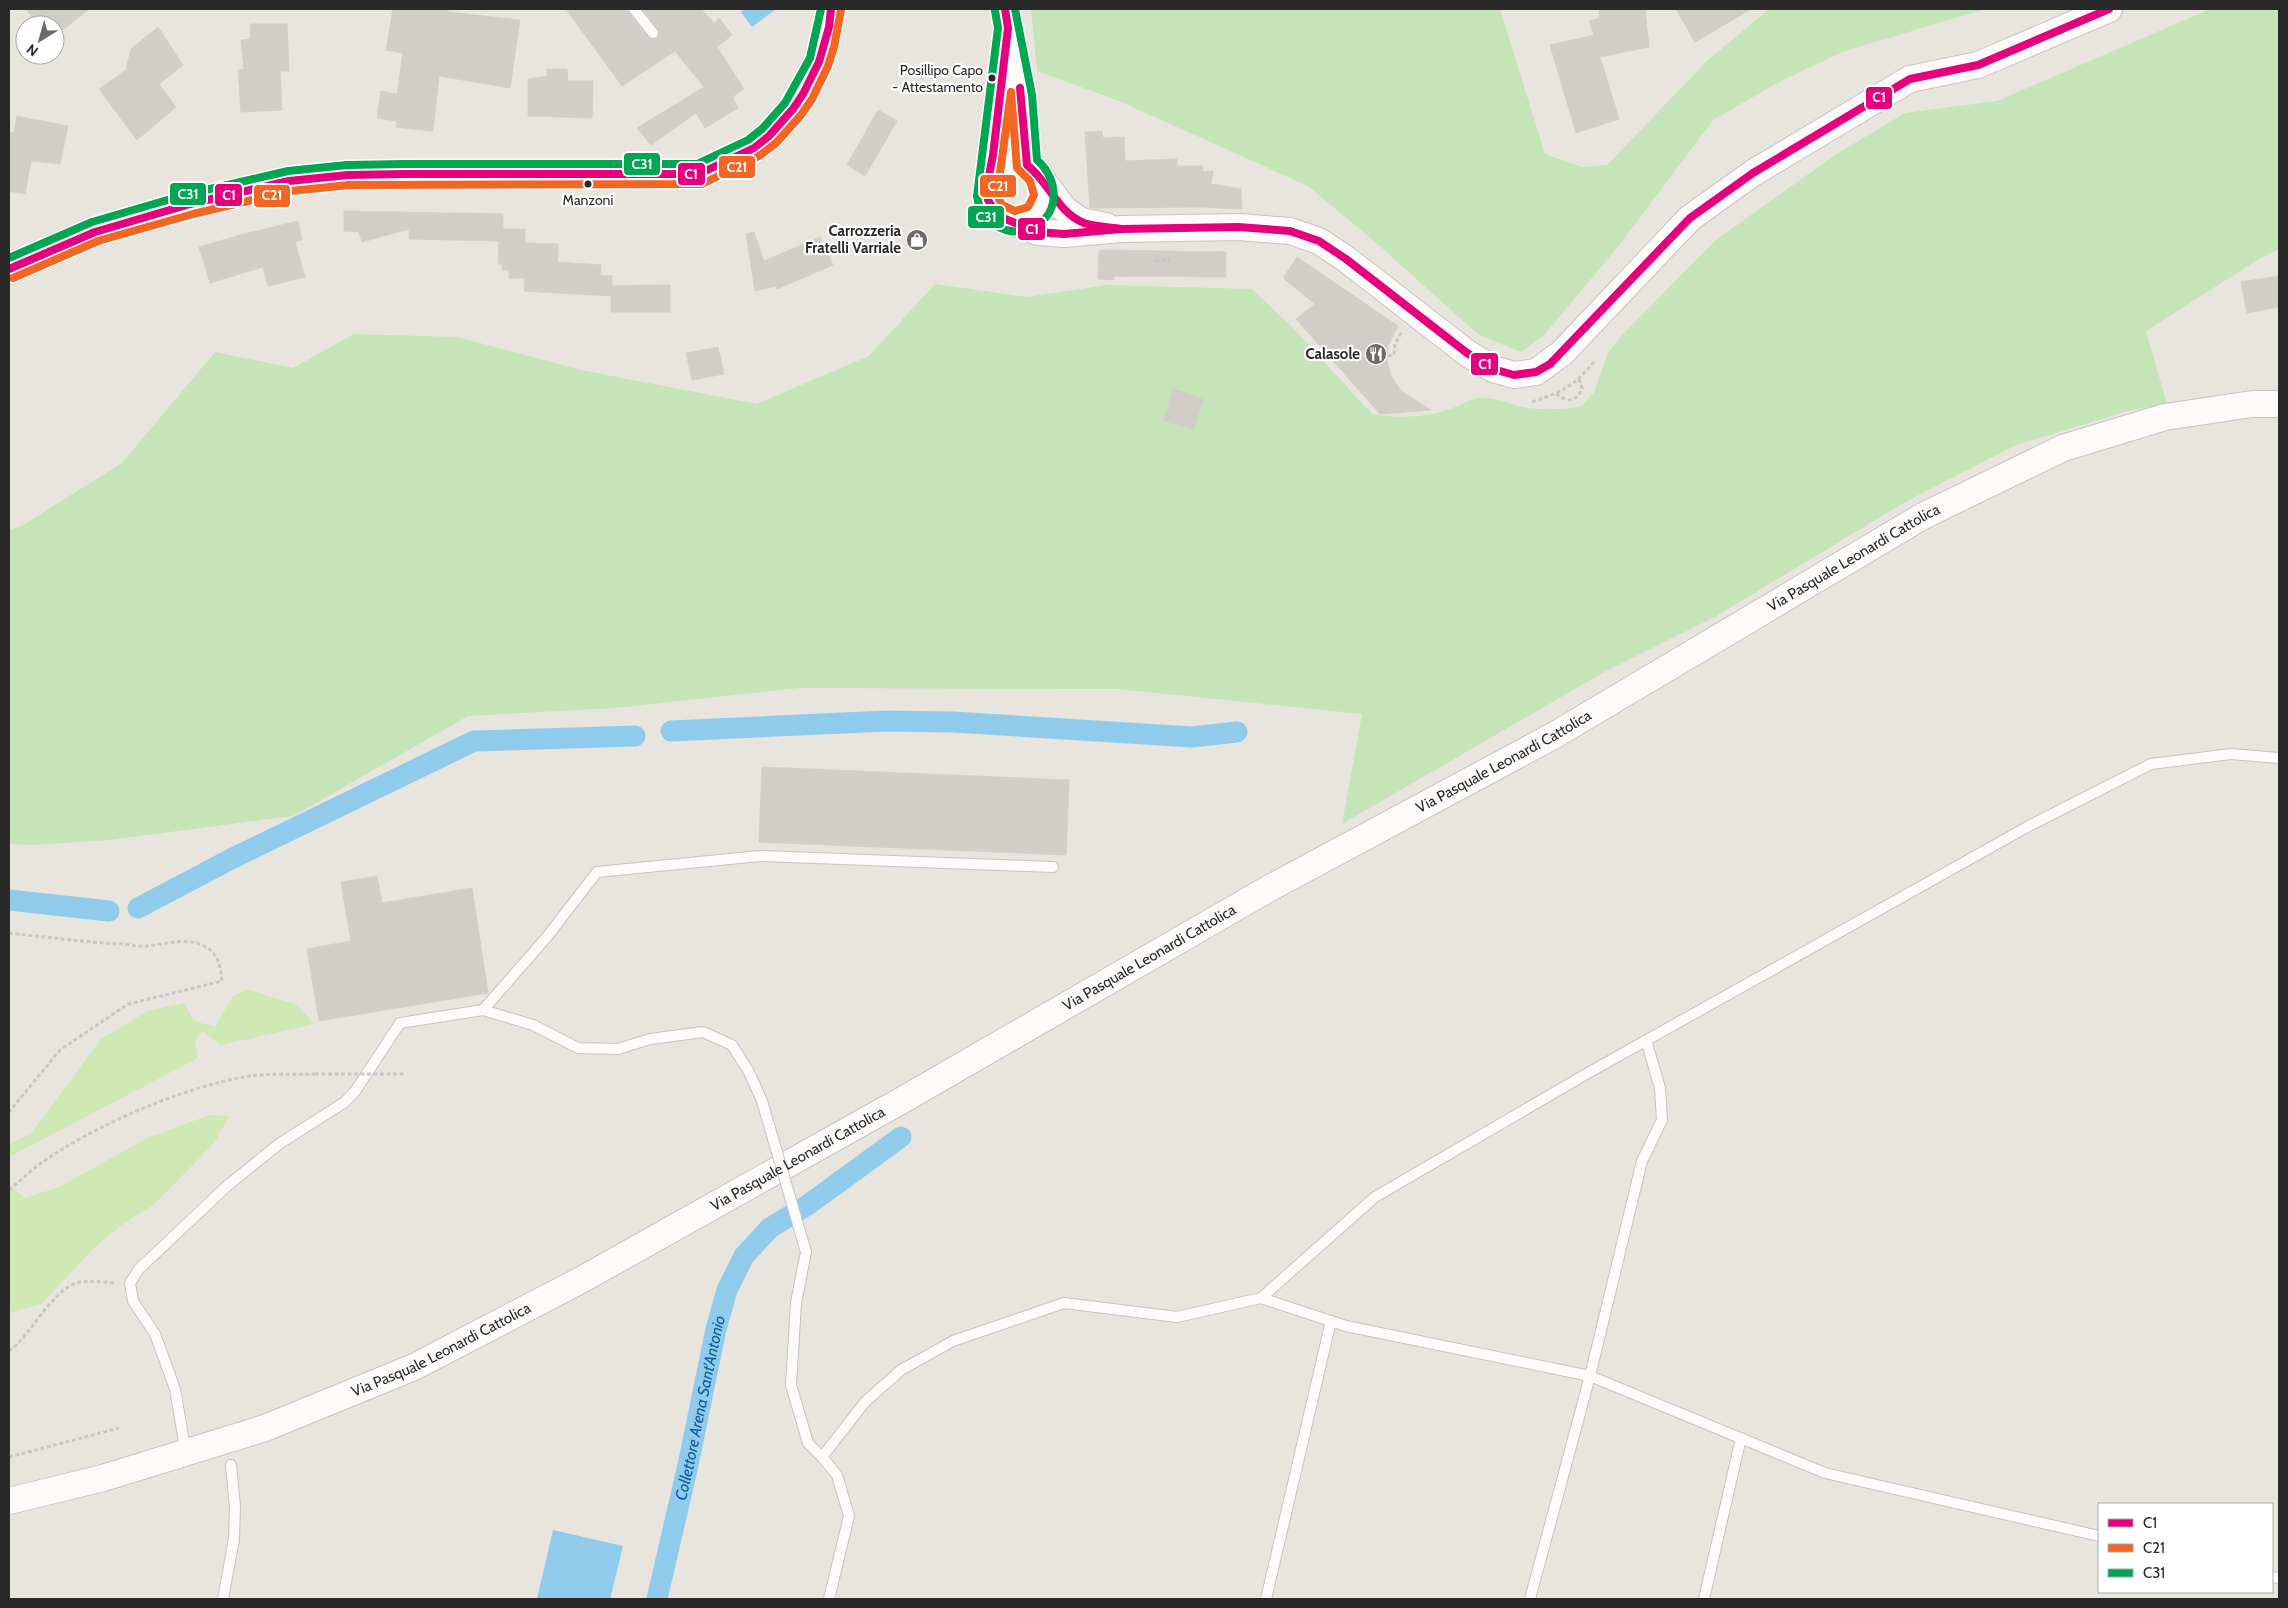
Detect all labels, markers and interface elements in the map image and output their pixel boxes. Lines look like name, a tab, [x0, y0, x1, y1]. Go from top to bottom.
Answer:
north arrow	[15, 15, 65, 65]
text: N	[23, 40, 42, 61]
place label: Posillipo Capo - Attestamento	[892, 61, 983, 96]
marker: Posillipo Capo - Attestamento	[987, 73, 997, 83]
line badge: C1	[1865, 86, 1893, 110]
text: C1	[1872, 88, 1886, 106]
line badge: C31	[623, 152, 661, 176]
text: C31	[631, 155, 653, 173]
line badge: C21	[718, 155, 756, 179]
text: C21	[726, 158, 748, 176]
line badge: C1	[677, 162, 706, 186]
text: C1	[684, 165, 698, 183]
line badge: C21	[979, 174, 1017, 198]
text: C21	[987, 177, 1009, 195]
marker: Manzoni	[583, 179, 593, 189]
line badge: C31	[169, 182, 207, 206]
line badge: C1	[214, 183, 243, 207]
line badge: C21	[253, 184, 291, 208]
text: C31	[177, 185, 199, 203]
text: C1	[222, 186, 236, 204]
text: C21	[261, 186, 283, 204]
place label: Manzoni	[563, 191, 613, 209]
line badge: C31	[967, 205, 1005, 229]
text: C31	[975, 208, 997, 226]
line badge: C1	[1017, 217, 1046, 241]
text: C1	[1025, 220, 1039, 238]
place label: Carrozzeria Fratelli Varriale	[805, 222, 902, 257]
shop icon: Carrozzeria Fratelli Varriale	[905, 228, 929, 252]
restaurant icon: Calasole	[1364, 342, 1388, 366]
place label: Calasole	[1305, 345, 1360, 363]
line badge: C1	[1470, 352, 1499, 376]
text: C1	[1478, 355, 1492, 373]
street label: Via Pasquale Leonardi Cattolica	[1764, 500, 1943, 616]
street label: Via Pasquale Leonardi Cattolica	[1413, 706, 1595, 817]
street label: Via Pasquale Leonardi Cattolica	[1059, 900, 1240, 1015]
street label: Via Pasquale Leonardi Cattolica	[707, 1102, 889, 1215]
street label: Via Pasquale Leonardi Cattolica	[349, 1298, 534, 1401]
water label: Collettore Arena Sant'Antonio	[671, 1313, 729, 1502]
legend	[2098, 1503, 2273, 1593]
text: C1	[2143, 1514, 2157, 1532]
text: C21	[2143, 1539, 2165, 1557]
text: C31	[2143, 1564, 2165, 1582]

